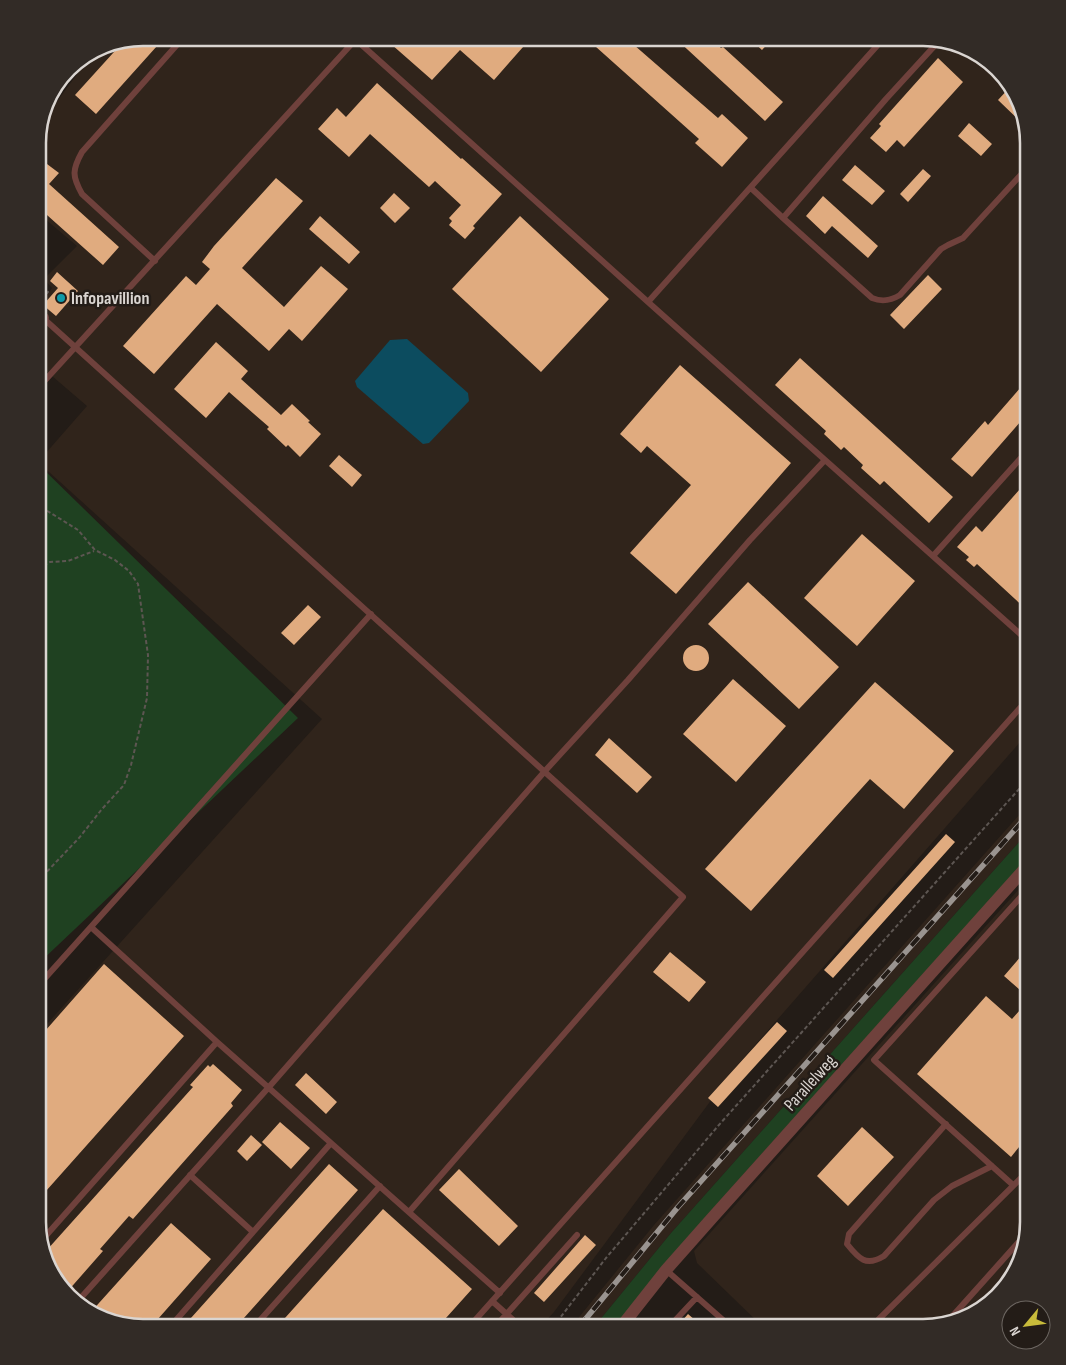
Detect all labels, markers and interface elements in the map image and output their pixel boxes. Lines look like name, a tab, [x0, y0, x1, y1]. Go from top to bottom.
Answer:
place label: Infopavillion	[71, 288, 149, 309]
marker: Infopavillion	[55, 292, 67, 304]
street label: Parallelweg	[780, 1051, 840, 1115]
north arrow	[1001, 1300, 1051, 1350]
text: N	[1006, 1324, 1024, 1338]

